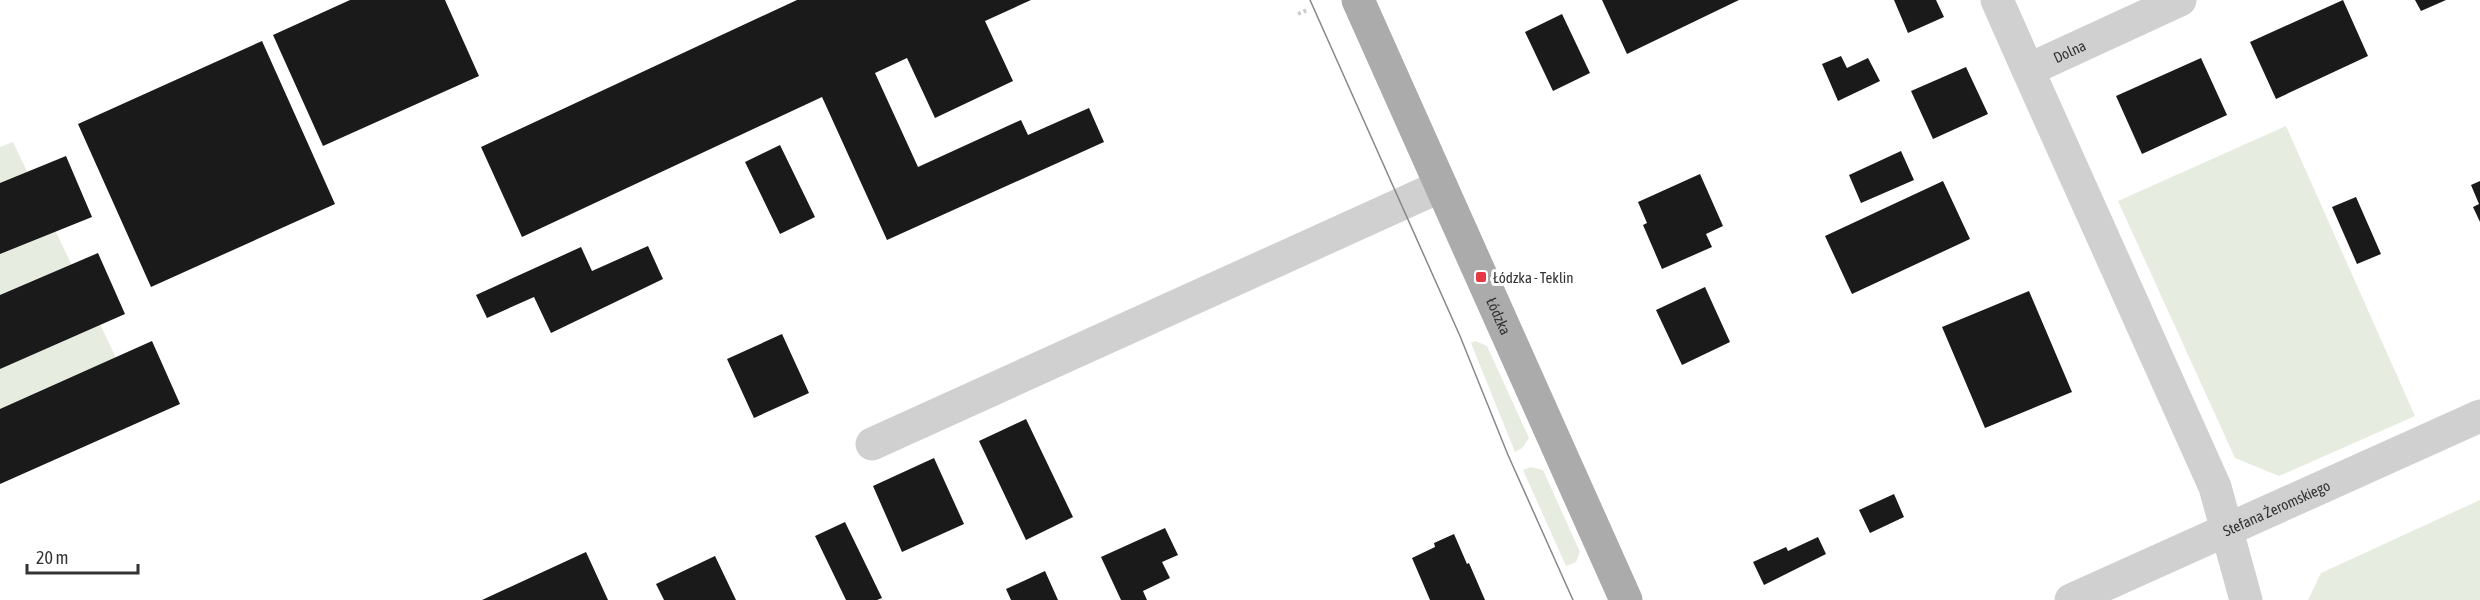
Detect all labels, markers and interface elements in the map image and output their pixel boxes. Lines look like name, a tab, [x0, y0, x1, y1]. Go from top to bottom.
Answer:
street label: Dolna	[2050, 36, 2088, 66]
place label: Łódzka - Teklin	[1493, 269, 1574, 286]
marker: Łódzka - Teklin	[1474, 270, 1488, 284]
street label: Łódzka	[1483, 295, 1515, 337]
street label: Stefana Żeromskiego	[2220, 476, 2332, 539]
scale bar	[27, 537, 138, 575]
text: 20 m	[36, 547, 68, 568]

